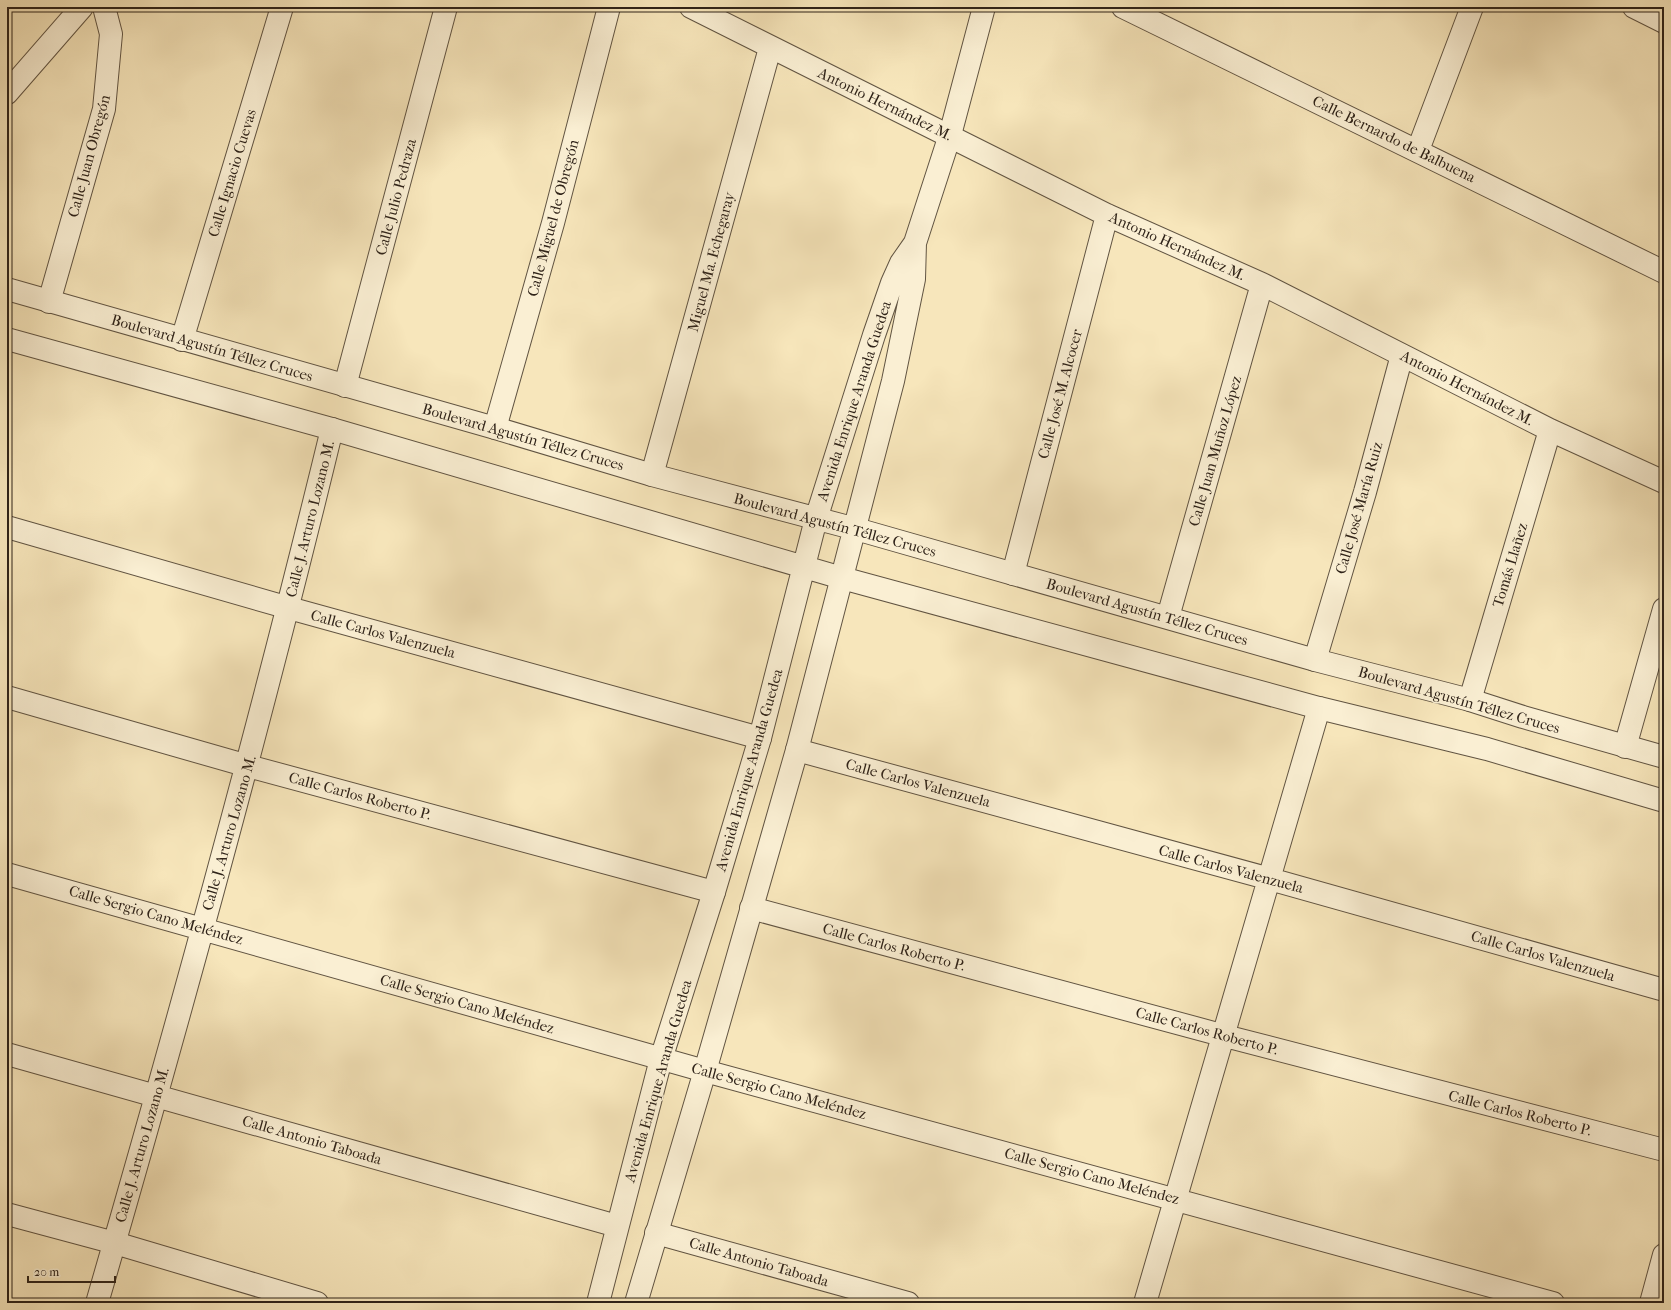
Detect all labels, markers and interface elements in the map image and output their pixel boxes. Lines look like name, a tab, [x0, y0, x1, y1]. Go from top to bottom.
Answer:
street label: Antonio Hernández M.	[814, 63, 955, 144]
street label: Calle Juan Obregón	[64, 92, 114, 219]
street label: Calle Bernardo de Balbuena	[1310, 92, 1479, 187]
street label: Calle Ignacio Cuevas	[204, 106, 260, 239]
street label: Calle Julio Pedraza	[372, 136, 421, 257]
street label: Calle Miguel de Obregón	[523, 137, 583, 298]
street label: Miguel Ma. Echegaray	[684, 189, 739, 334]
street label: Antonio Hernández M.	[1105, 208, 1248, 284]
street label: Avenida Enrique Aranda Guedea	[813, 297, 895, 504]
street label: Boulevard Agustín Téllez Cruces	[109, 311, 315, 386]
street label: Calle José M. Alcocer	[1034, 327, 1086, 461]
street label: Antonio Hernández M.	[1397, 346, 1537, 429]
street label: Calle Juan Muñoz López	[1185, 373, 1245, 528]
street label: Boulevard Agustín Téllez Cruces	[420, 400, 626, 475]
street label: Calle J. Arturo Lozano M.	[282, 439, 338, 599]
street label: Calle José María Ruiz	[1331, 439, 1387, 576]
street label: Boulevard Agustín Téllez Cruces	[732, 489, 939, 561]
street label: Tomás Llañez	[1489, 520, 1531, 609]
street label: Boulevard Agustín Téllez Cruces	[1044, 575, 1250, 650]
street label: Calle Carlos Valenzuela	[309, 606, 458, 662]
street label: Boulevard Agustín Téllez Cruces	[1356, 663, 1562, 738]
street label: Avenida Enrique Aranda Guedea	[711, 666, 787, 874]
street label: Calle J. Arturo Lozano M.	[198, 753, 260, 913]
street label: Calle Carlos Valenzuela	[844, 755, 993, 811]
street label: Calle Carlos Roberto P.	[287, 768, 433, 824]
street label: Calle Carlos Valenzuela	[1157, 841, 1306, 897]
street label: Calle Sergio Cano Meléndez	[67, 881, 245, 949]
street label: Calle Carlos Roberto P.	[821, 919, 967, 975]
street label: Calle Carlos Valenzuela	[1469, 927, 1618, 985]
street label: Calle Sergio Cano Meléndez	[378, 970, 556, 1038]
street label: Avenida Enrique Aranda Guedea	[620, 977, 696, 1185]
street label: Calle Carlos Roberto P.	[1134, 1003, 1280, 1059]
street label: Calle Sergio Cano Meléndez	[690, 1059, 869, 1123]
street label: Calle J. Arturo Lozano M.	[111, 1065, 173, 1225]
street label: Calle Carlos Roberto P.	[1447, 1087, 1593, 1140]
street label: Calle Antonio Taboada	[240, 1111, 385, 1169]
street label: Calle Sergio Cano Meléndez	[1003, 1144, 1182, 1208]
street label: Calle Antonio Taboada	[687, 1233, 832, 1291]
scale bar	[28, 1258, 115, 1284]
text: 20 m	[34, 1265, 59, 1279]

